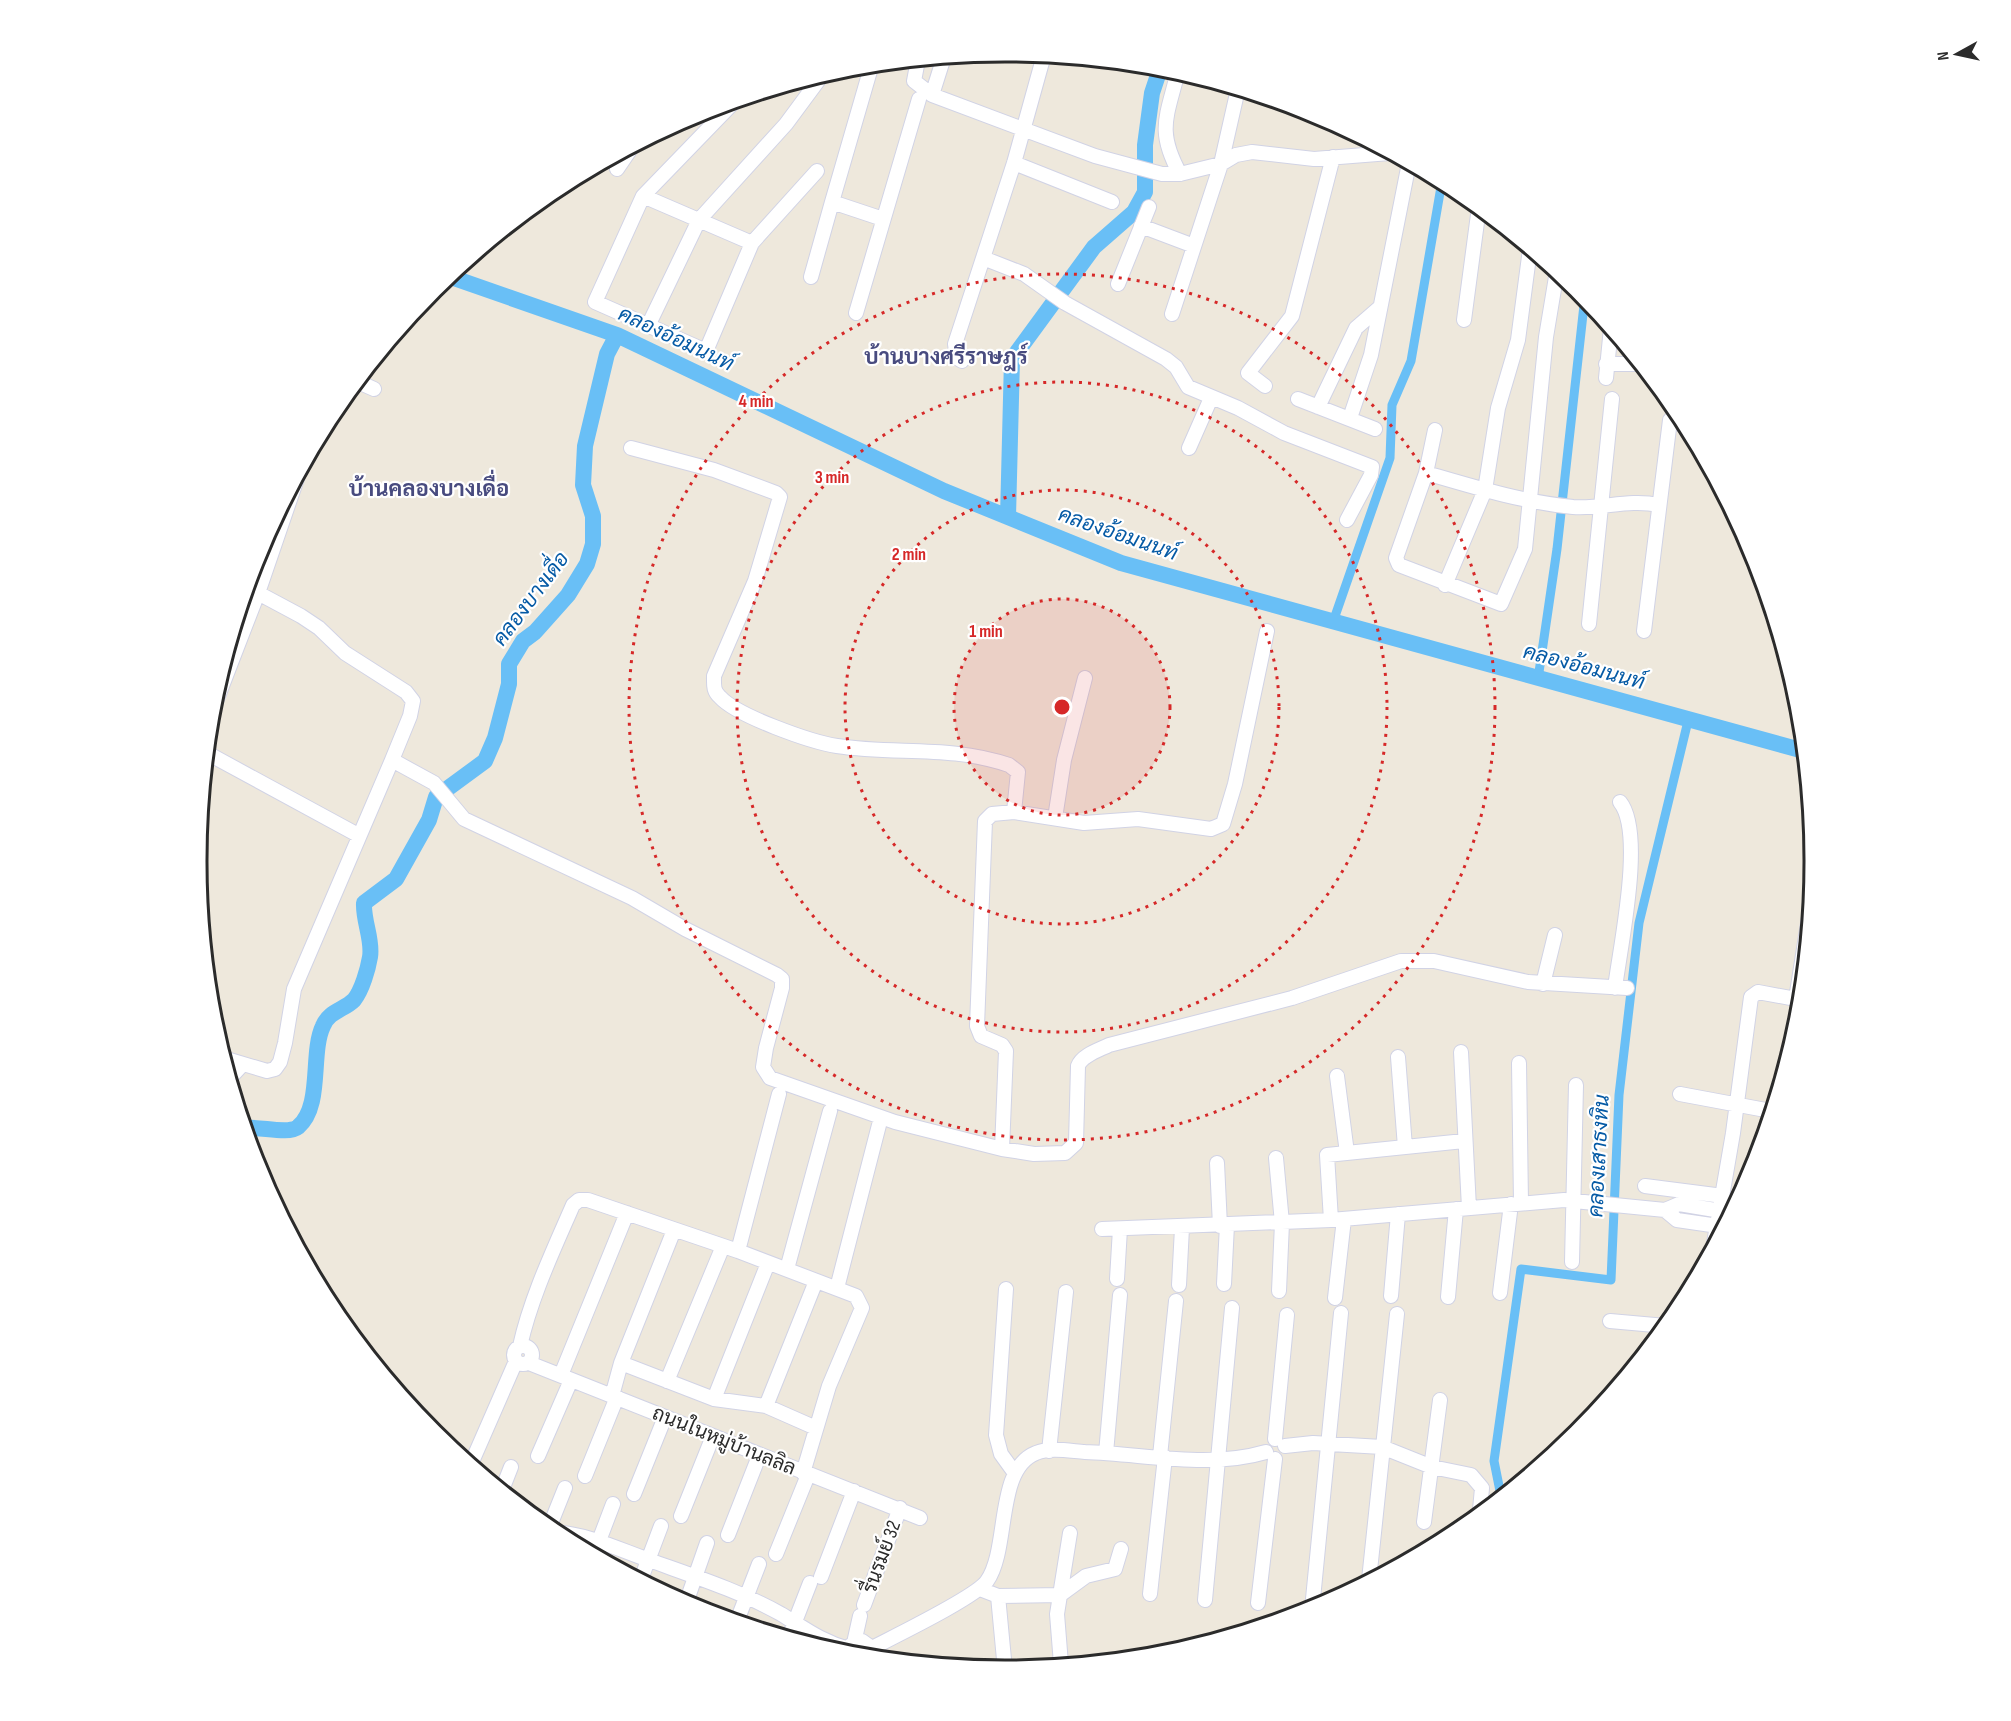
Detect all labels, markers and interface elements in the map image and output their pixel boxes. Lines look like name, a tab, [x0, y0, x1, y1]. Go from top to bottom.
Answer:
north arrow	[1927, 24, 1987, 84]
text: N	[1934, 50, 1954, 61]
water label: คลองอ้อมนนท์	[614, 299, 741, 378]
district label: บ้านบางศรีราษฎร์	[864, 342, 1029, 372]
text: 4 min	[739, 391, 773, 412]
text: 3 min	[815, 467, 849, 488]
district label: บ้านคลองบางเดื่อ	[349, 469, 509, 503]
water label: คลองอ้อมนนท์	[1055, 500, 1184, 567]
water label: คลองบางเดื่อ	[481, 542, 574, 651]
text: 2 min	[892, 544, 926, 565]
text: 1 min	[969, 621, 1003, 642]
water label: คลองอ้อมนนท์	[1520, 637, 1651, 696]
centre of rings	[1052, 697, 1072, 717]
water label: คลองเสาธงหิน	[1583, 1093, 1615, 1218]
street label: ถนนในหมู่บ้านลลิล	[648, 1399, 800, 1483]
street label: รื่นรมย์ 32	[852, 1515, 906, 1598]

